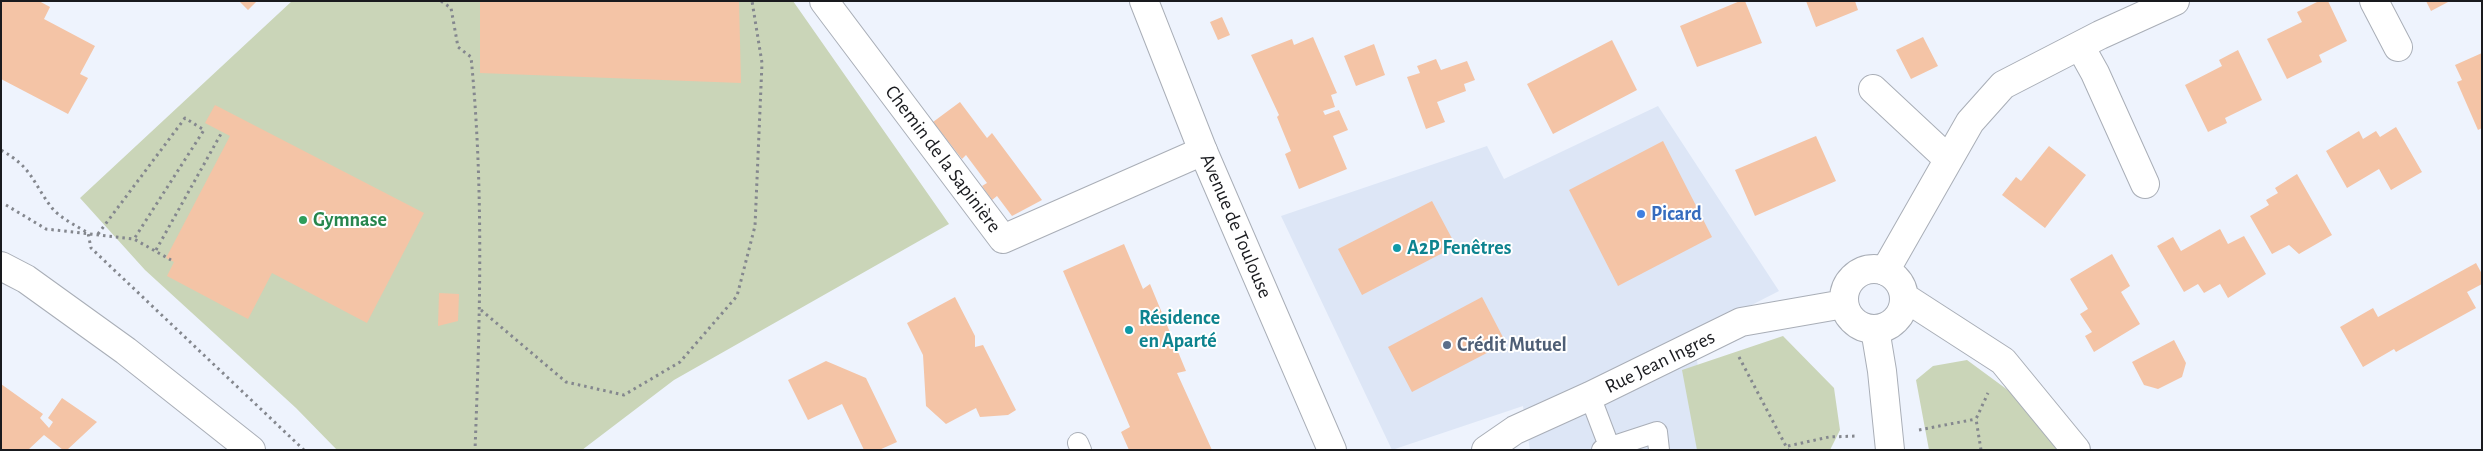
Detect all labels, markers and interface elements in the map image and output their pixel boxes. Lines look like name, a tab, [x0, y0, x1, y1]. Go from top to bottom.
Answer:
street label: Chemin de la Sapinière	[880, 81, 1006, 237]
street label: Avenue de Toulouse	[1195, 150, 1277, 302]
place label: Picard	[1651, 202, 1702, 226]
place label: Gymnase	[313, 208, 387, 232]
marker: Picard	[1635, 208, 1647, 220]
marker: Gymnase	[297, 214, 309, 226]
place label: A2P Fenêtres	[1407, 236, 1511, 260]
marker: A2P Fenêtres	[1391, 242, 1403, 254]
place label: Résidence en Aparté	[1139, 306, 1220, 353]
marker: Résidence en Aparté	[1123, 324, 1135, 336]
street label: Rue Jean Ingres	[1601, 325, 1719, 399]
place label: Crédit Mutuel	[1457, 333, 1567, 357]
marker: Crédit Mutuel	[1441, 339, 1453, 351]

